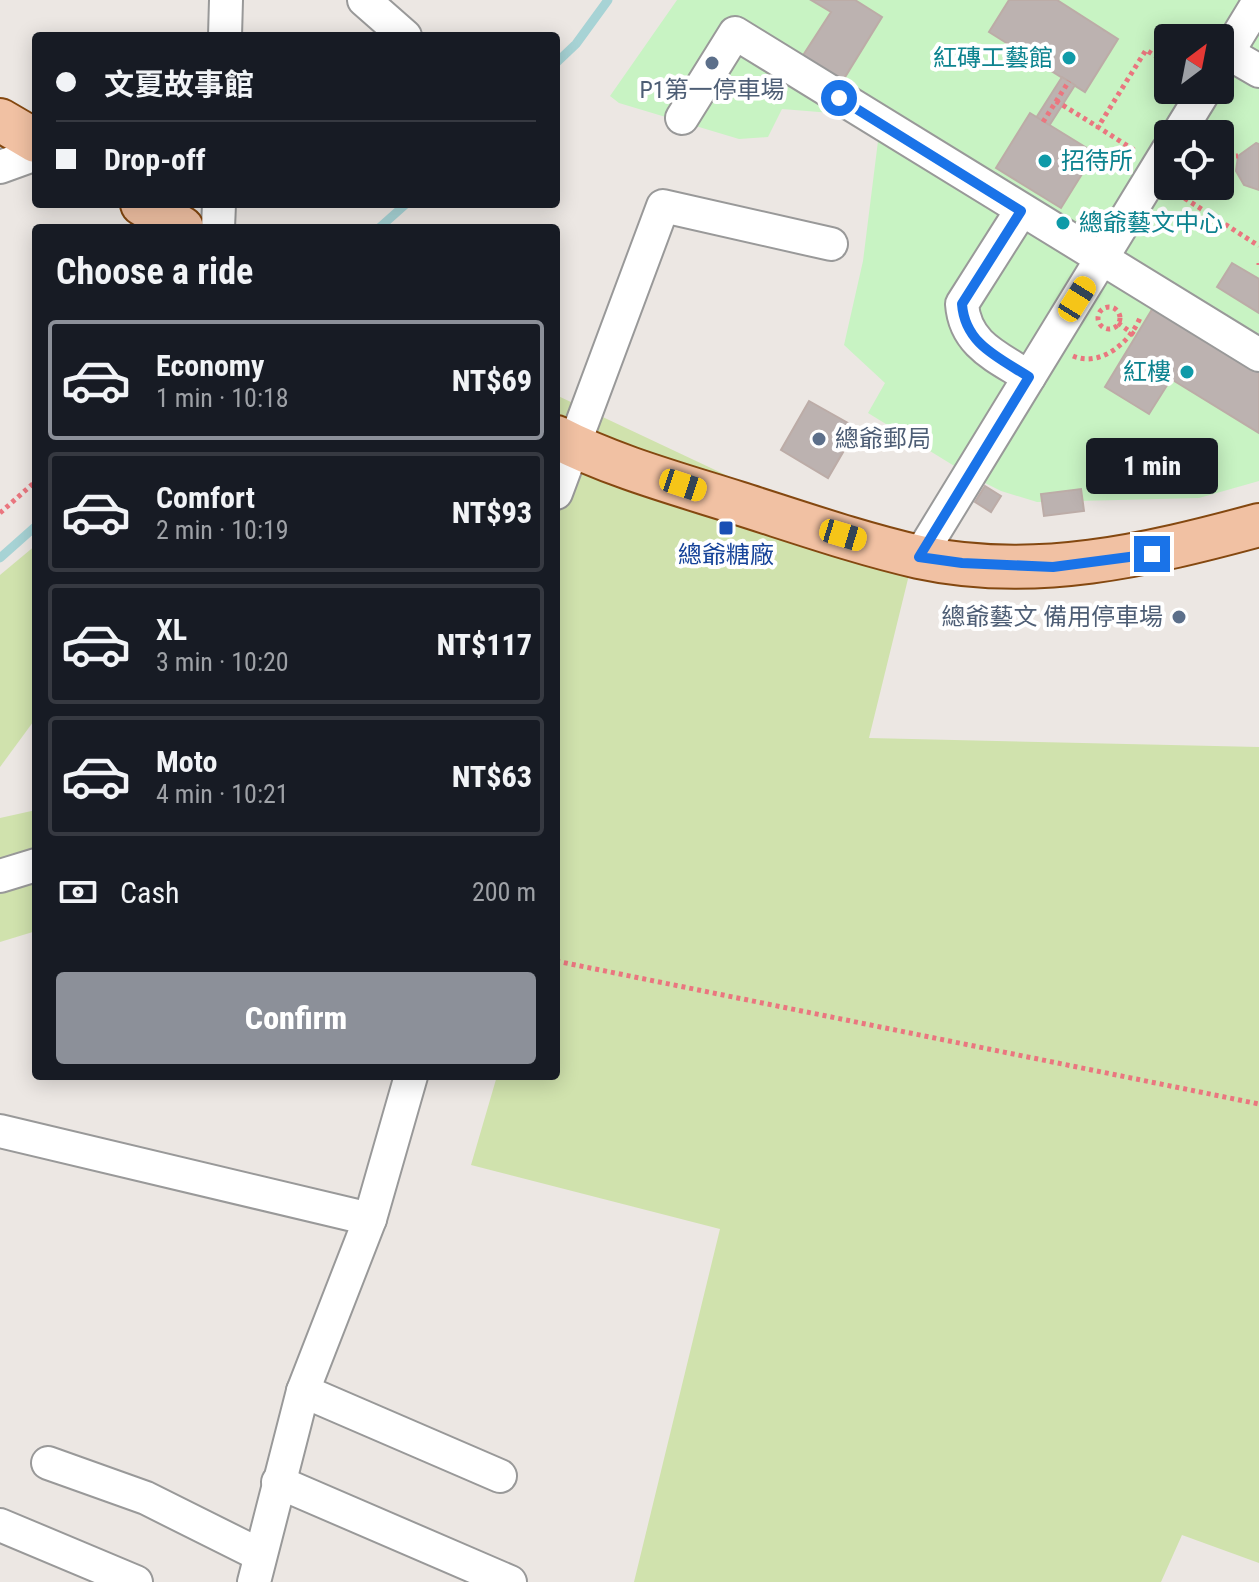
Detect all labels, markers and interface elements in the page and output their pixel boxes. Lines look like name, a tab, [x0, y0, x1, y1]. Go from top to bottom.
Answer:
north arrow	[1154, 24, 1234, 104]
map controls	[1154, 24, 1234, 200]
place label: 紅磚工藝館	[933, 44, 1053, 72]
marker: 紅磚工藝館	[1060, 49, 1078, 67]
marker: P1第一停車場	[703, 54, 721, 72]
text: 文夏故事館	[104, 67, 254, 102]
place label: P1第一停車場	[639, 76, 785, 104]
route start	[821, 80, 857, 116]
button: locate	[1154, 120, 1234, 200]
text: Drop-off	[104, 142, 206, 177]
place label: 招待所	[1061, 147, 1133, 175]
marker: 招待所	[1036, 152, 1054, 170]
place label: 總爺藝文中心	[1079, 209, 1223, 237]
marker: 總爺藝文中心	[1054, 214, 1072, 232]
text: Choose a ride	[56, 251, 253, 293]
car	[1054, 272, 1100, 326]
icon: car	[60, 344, 132, 416]
text: Economy	[156, 348, 264, 383]
place label: 紅樓	[1123, 358, 1171, 386]
text: NT$69	[452, 363, 532, 398]
marker: 紅樓	[1178, 363, 1196, 381]
text: 1 min · 10:18	[156, 383, 289, 413]
place label: 總爺郵局	[835, 425, 931, 453]
marker: 總爺郵局	[810, 430, 828, 448]
callout: 1 min	[1086, 438, 1218, 494]
text: 1 min	[1123, 451, 1181, 481]
car	[656, 466, 710, 504]
icon: car	[60, 476, 132, 548]
text: Comfort	[156, 480, 255, 515]
text: NT$93	[452, 495, 532, 530]
text: 2 min · 10:19	[156, 515, 289, 545]
car	[817, 517, 869, 553]
marker: 總爺糖廠	[717, 519, 735, 537]
route end	[1134, 536, 1170, 572]
place label: 總爺糖廠	[678, 541, 774, 569]
place label: 總爺藝文 備用停車場	[941, 603, 1163, 631]
icon: car	[60, 608, 132, 680]
marker: 總爺藝文 備用停車場	[1170, 608, 1188, 626]
text: XL	[156, 612, 187, 647]
text: NT$117	[437, 627, 532, 662]
text: 3 min · 10:20	[156, 647, 289, 677]
icon: car	[60, 740, 132, 812]
text: Moto	[156, 744, 217, 779]
text: NT$63	[452, 759, 532, 794]
text: 4 min · 10:21	[156, 779, 289, 809]
icon: cash	[56, 870, 100, 914]
text: Cash	[120, 875, 180, 910]
text: 200 m	[472, 877, 536, 907]
button: Confirm	[56, 972, 536, 1064]

